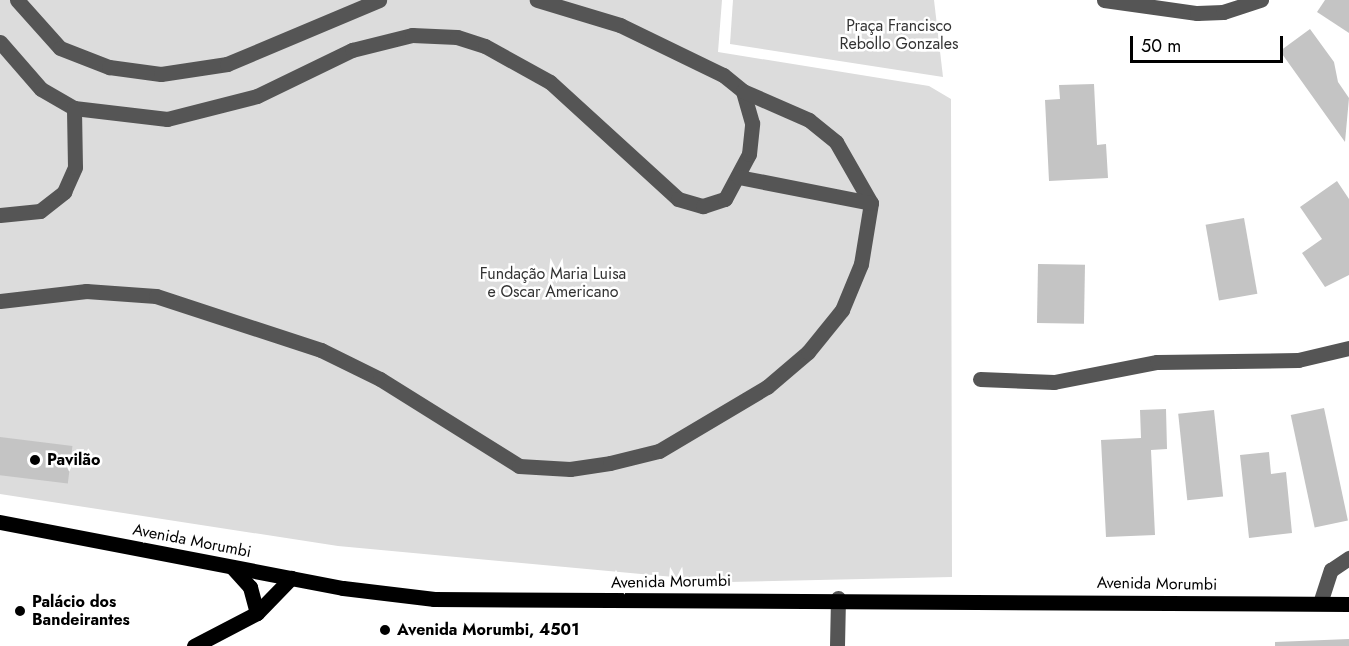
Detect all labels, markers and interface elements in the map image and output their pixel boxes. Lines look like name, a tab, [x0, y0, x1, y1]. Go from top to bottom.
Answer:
park label: Praça Francisco Rebollo Gonzales	[840, 16, 958, 54]
scale bar	[1133, 24, 1286, 62]
text: 50 m	[1141, 33, 1181, 59]
park label: Fundação Maria Luisa e Oscar Americano	[480, 264, 626, 302]
place label: Pavilão	[47, 450, 100, 470]
marker: Pavilão	[28, 453, 42, 467]
street label: Avenida Morumbi	[131, 520, 253, 562]
street label: Avenida Morumbi	[611, 571, 731, 593]
street label: Avenida Morumbi	[1097, 573, 1217, 595]
place label: Palácio dos Bandeirantes	[32, 592, 130, 630]
marker: Palácio dos Bandeirantes	[13, 604, 27, 618]
place label: Avenida Morumbi, 4501	[397, 620, 579, 640]
marker: Avenida Morumbi, 4501	[378, 623, 392, 637]

